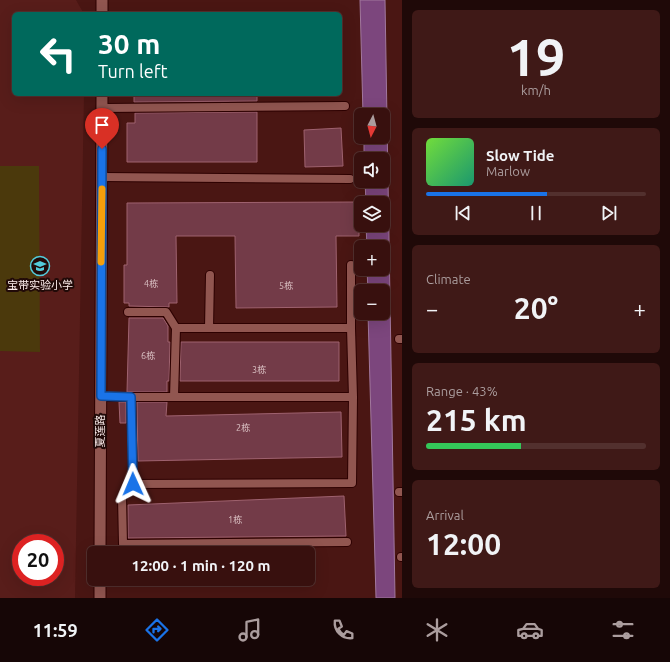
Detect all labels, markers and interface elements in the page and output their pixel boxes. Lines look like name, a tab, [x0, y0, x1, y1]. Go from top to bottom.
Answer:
icon: left	[32, 28, 84, 80]
text: 30 m	[98, 28, 160, 59]
text: 19	[507, 28, 565, 86]
text: Turn left	[98, 61, 168, 81]
text: km/h	[521, 83, 551, 97]
pin	[85, 108, 119, 149]
north arrow	[354, 108, 390, 144]
map controls	[354, 108, 390, 320]
icon: arrive	[91, 114, 113, 136]
text: Slow Tide	[486, 147, 554, 164]
button: sound	[354, 152, 390, 188]
text: Marlow	[486, 164, 530, 178]
button: layers	[354, 196, 390, 232]
icon: previous	[452, 202, 474, 224]
icon: pause	[525, 202, 547, 224]
icon: next	[598, 202, 620, 224]
button: +	[354, 240, 390, 276]
school or university icon: 宝带实验小学	[29, 255, 51, 277]
text: Climate	[426, 272, 471, 286]
house number: 4栋	[144, 278, 158, 289]
place label: 宝带实验小学	[7, 279, 73, 291]
house number: 5栋	[279, 280, 293, 291]
button: −	[354, 284, 390, 320]
text: 20°	[514, 291, 558, 325]
text: −	[426, 296, 438, 321]
text: +	[634, 296, 646, 321]
house number: 6栋	[141, 350, 155, 361]
house number: 3栋	[252, 364, 266, 375]
text: Range · 43%	[426, 384, 498, 398]
text: 215 km	[426, 403, 527, 437]
street label: 夏莲路	[94, 415, 106, 448]
house number: 2栋	[236, 422, 250, 433]
position arrow	[112, 463, 154, 505]
text: Arrival	[426, 508, 464, 522]
house number: 1栋	[228, 514, 242, 525]
text: 12:00	[426, 527, 501, 561]
speed limit sign: 20	[12, 534, 64, 586]
text: 12:00 · 1 min · 120 m	[132, 557, 270, 574]
icon: directions	[143, 616, 171, 644]
icon: music	[236, 616, 264, 644]
icon: phone	[329, 616, 357, 644]
icon: climate	[423, 616, 451, 644]
icon: car	[516, 616, 544, 644]
icon: filters	[609, 616, 637, 644]
text: 11:59	[33, 620, 78, 640]

